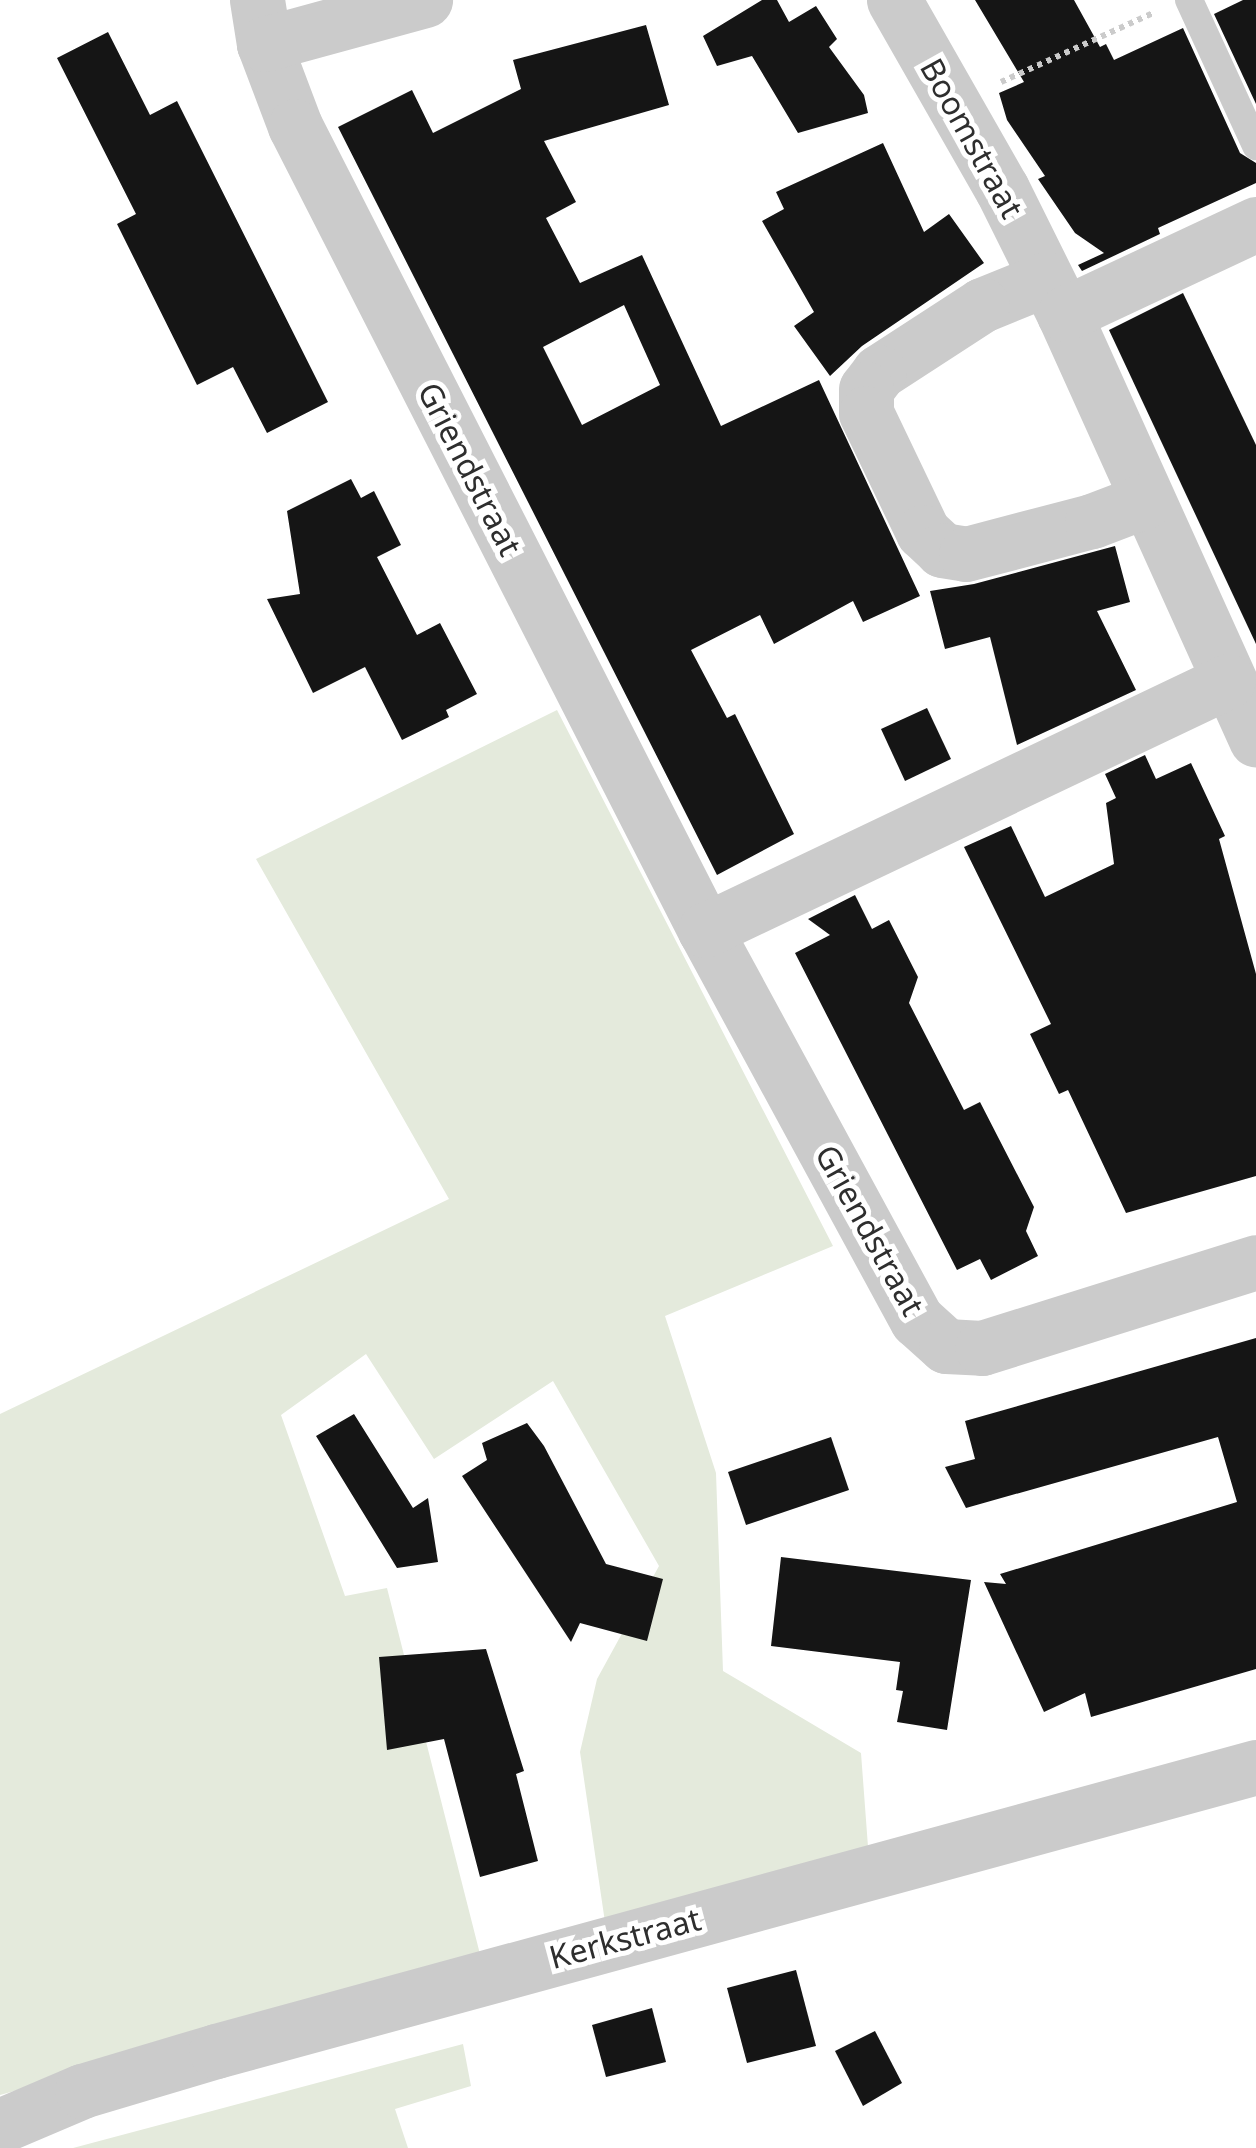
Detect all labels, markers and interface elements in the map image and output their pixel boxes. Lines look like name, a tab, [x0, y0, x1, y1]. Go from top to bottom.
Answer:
street label: Boomstraat	[912, 52, 1032, 224]
street label: Griendstraat	[410, 376, 530, 562]
street label: Griendstraat	[807, 1138, 933, 1322]
street label: Kerkstraat	[545, 1899, 705, 1977]

